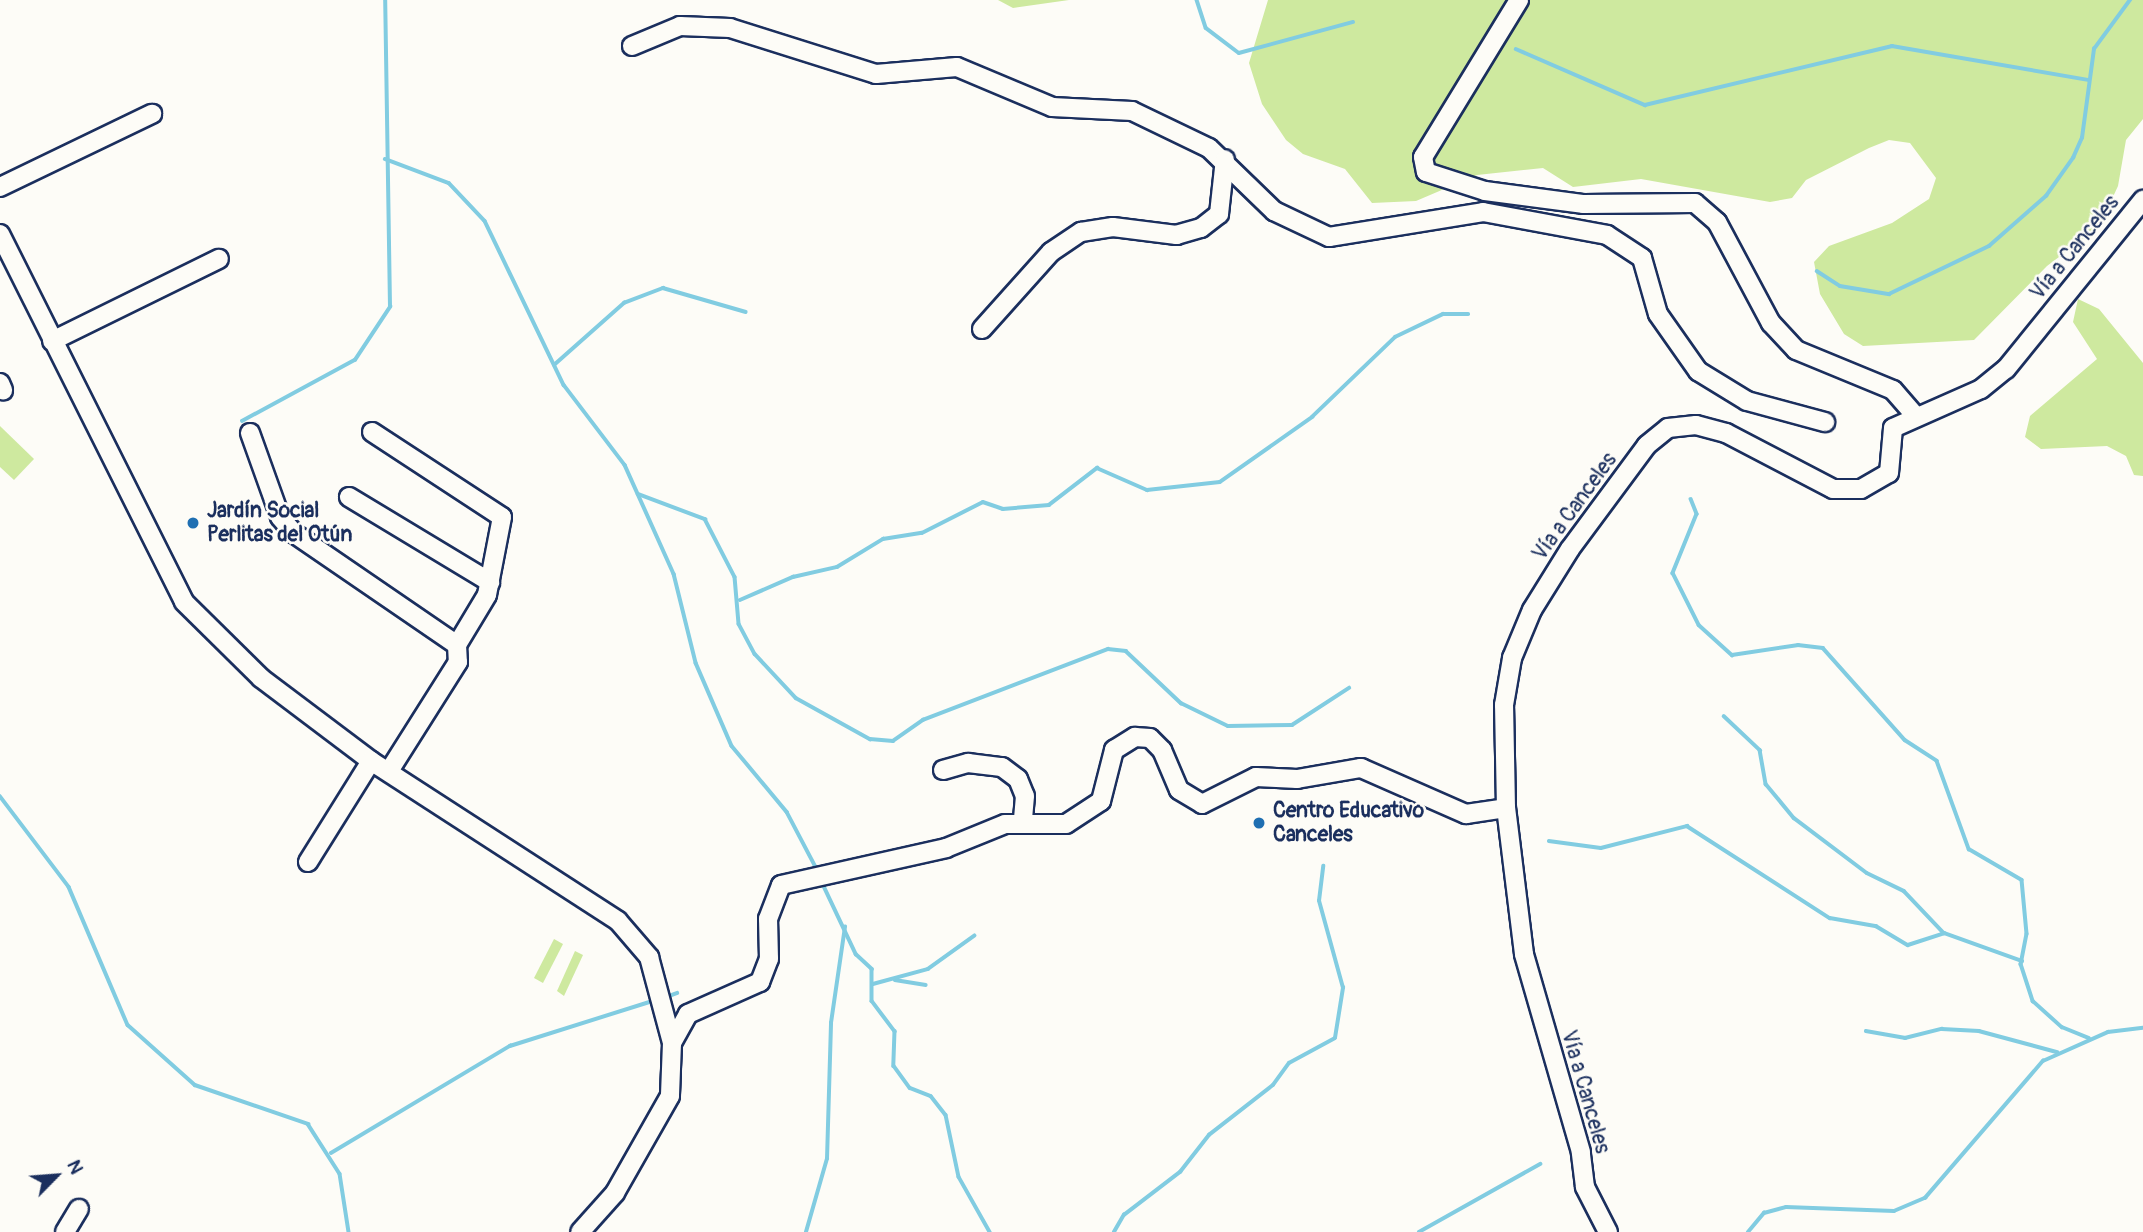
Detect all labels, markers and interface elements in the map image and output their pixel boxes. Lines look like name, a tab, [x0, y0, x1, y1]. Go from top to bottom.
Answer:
street label: Vía a Canceles	[2025, 191, 2125, 305]
street label: Vía a Canceles	[1528, 448, 1622, 566]
place label: Jardín Social Perlitas del Otún	[207, 498, 352, 548]
marker: Jardín Social Perlitas del Otún	[185, 515, 201, 531]
place label: Centro Educativo Canceles	[1273, 798, 1424, 848]
marker: Centro Educativo Canceles	[1251, 815, 1267, 831]
street label: Vía a Canceles	[1555, 1028, 1615, 1156]
north arrow	[21, 1141, 91, 1211]
text: N	[61, 1156, 89, 1178]

